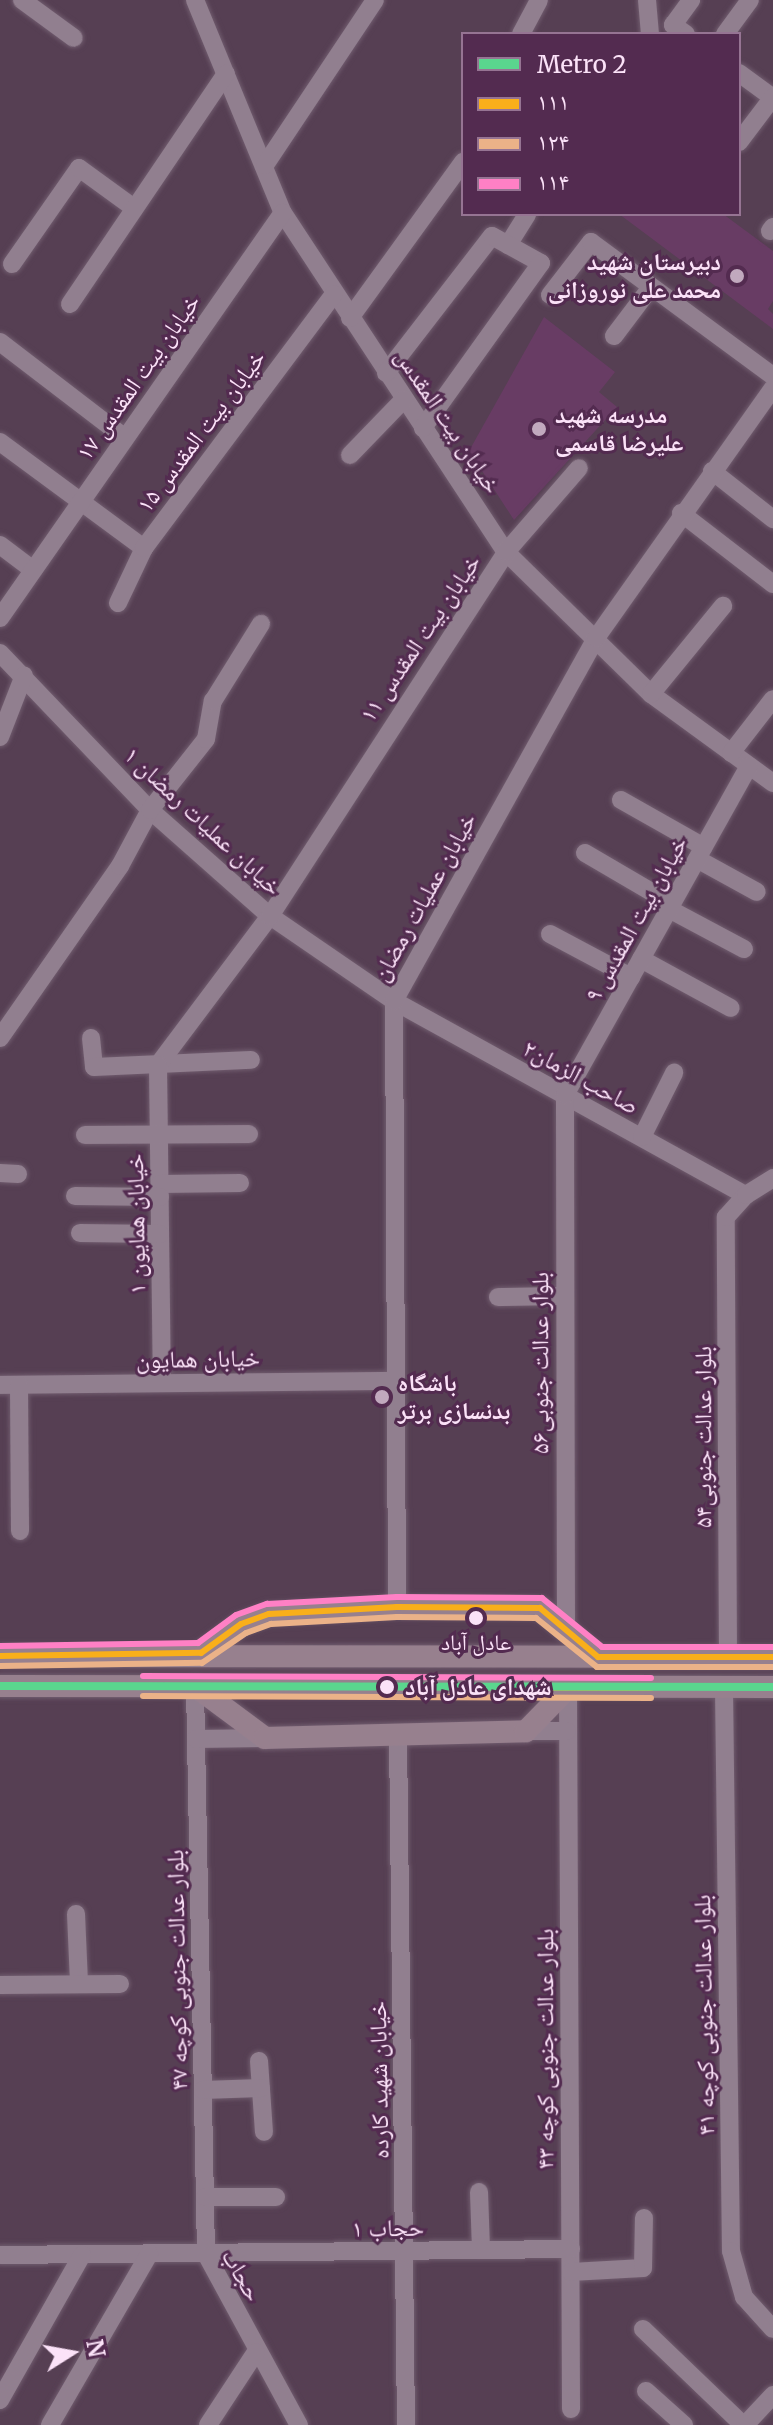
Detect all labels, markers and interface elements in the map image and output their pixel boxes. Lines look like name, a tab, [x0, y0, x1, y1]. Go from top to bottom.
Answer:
legend	[461, 32, 741, 216]
text: Metro 2	[537, 49, 627, 80]
text: ۱۱۱	[537, 86, 569, 117]
text: ۱۲۴	[537, 126, 569, 157]
text: ۱۱۴	[537, 166, 569, 197]
place label: دبیرستان شهید محمد علی نوروزانی	[548, 248, 721, 304]
marker: دبیرستان شهید محمد علی نوروزانی	[728, 267, 746, 285]
street label: خیابان بیت المقدس ۱۷	[70, 289, 206, 465]
street label: خیابان بیت المقدس	[389, 343, 507, 499]
street label: خیابان بیت المقدس ۱۵	[131, 344, 271, 518]
place label: مدرسه شهید علیرضا قاسمی	[555, 401, 684, 457]
marker: مدرسه شهید علیرضا قاسمی	[530, 420, 548, 438]
street label: خیابان بیت المقدس ۱۱	[353, 549, 487, 727]
street label: خیابان عملیات رمضان ۱	[118, 741, 288, 901]
street label: خیابان عملیات رمضان	[366, 808, 482, 986]
street label: خیابان بیت المقدس ۹	[579, 831, 693, 1007]
street label: ۲صاحب الزمان	[518, 1033, 644, 1121]
street label: خیابان همایون ۱	[120, 1153, 152, 1295]
street label: بلوار عدالت جنوبی۵۶	[526, 1272, 554, 1454]
street label: خیابان همایون	[136, 1344, 260, 1374]
street label: بلوار عدالت جنوبی۵۴	[689, 1346, 717, 1528]
place label: باشگاه بدنسازی برتر	[398, 1369, 510, 1425]
marker: باشگاه بدنسازی برتر	[373, 1388, 391, 1406]
marker: عادل آباد	[468, 1610, 484, 1626]
place label: عادل آباد	[441, 1630, 511, 1656]
place label: شهدای عادل آباد	[405, 1673, 552, 1701]
marker: شهدای عادل آباد	[376, 1676, 398, 1698]
street label: بلوار عدالت جنوبی کوچه ۴۷	[161, 1849, 193, 2091]
street label: بلوار عدالت جنوبی کوچه ۴۱	[688, 1894, 720, 2136]
street label: بلوار عدالت جنوبی کوچه ۴۳	[531, 1929, 559, 2169]
street label: خیابان شهید کارده	[363, 2001, 395, 2159]
street label: حجاب ۱	[352, 2213, 424, 2243]
street label: حجاب	[216, 2244, 268, 2306]
north arrow	[32, 2313, 112, 2393]
text: N	[80, 2337, 111, 2360]

